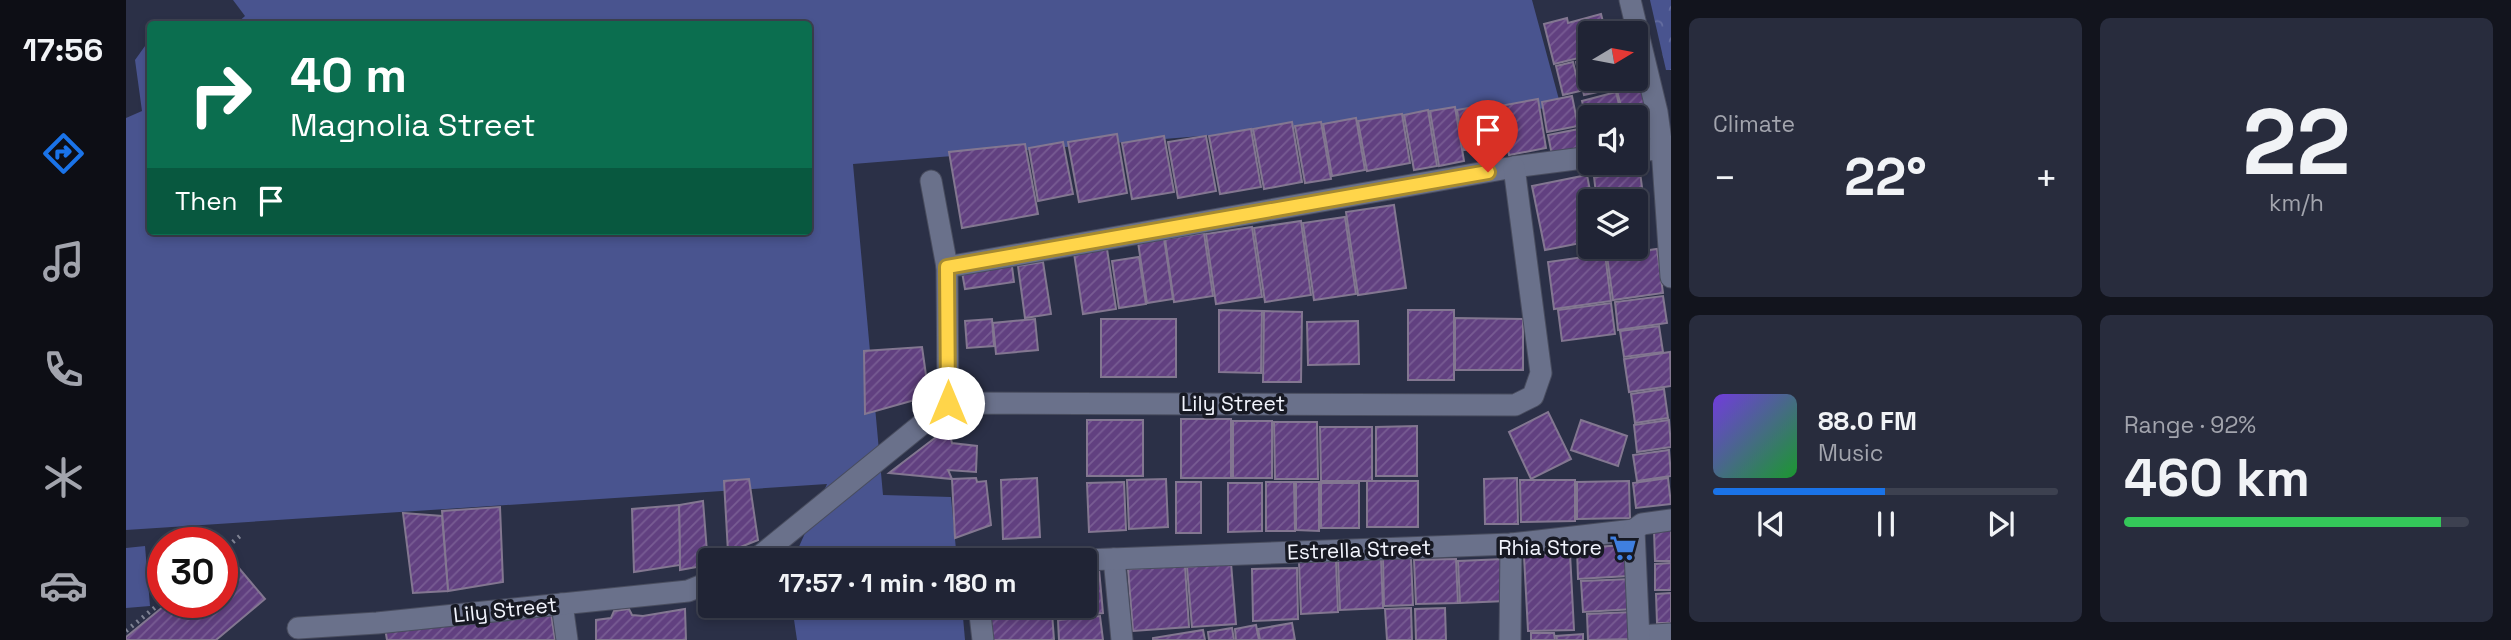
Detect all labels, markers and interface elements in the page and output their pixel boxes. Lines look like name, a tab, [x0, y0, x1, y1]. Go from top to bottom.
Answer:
north arrow	[1578, 21, 1648, 91]
map controls	[1578, 21, 1648, 259]
text: 17:56	[23, 30, 103, 70]
text: 40 m	[290, 44, 407, 106]
icon: right	[175, 49, 266, 140]
text: 22	[2242, 84, 2351, 201]
pin	[1458, 100, 1518, 172]
text: Magnolia Street	[290, 105, 536, 145]
button: sound	[1578, 105, 1648, 175]
text: Climate	[1713, 109, 1795, 139]
icon: arrive	[1469, 111, 1507, 149]
icon: directions	[39, 129, 88, 178]
text: 22°	[1844, 144, 1927, 210]
text: −	[1713, 154, 1737, 202]
text: +	[2034, 154, 2058, 202]
icon: arrive	[252, 182, 290, 220]
text: Then	[175, 184, 238, 218]
text: km/h	[2269, 188, 2324, 218]
button: layers	[1578, 189, 1648, 259]
icon: music	[39, 237, 88, 286]
icon: phone	[39, 345, 88, 394]
position arrow	[911, 366, 985, 440]
street label: Lily Street	[1181, 390, 1285, 417]
text: 88.0 FM	[1818, 404, 1917, 438]
text: Range · 92%	[2124, 410, 2256, 440]
text: Music	[1818, 438, 1883, 468]
text: 460 km	[2124, 445, 2310, 511]
icon: climate	[39, 453, 88, 502]
icon: previous	[1752, 505, 1790, 543]
icon: pause	[1867, 505, 1905, 543]
icon: next	[1982, 505, 2020, 543]
speed limit sign: 30	[147, 527, 238, 618]
street label: Estrella Street	[1286, 533, 1432, 566]
supermarket icon: Rhia Store	[1608, 533, 1638, 563]
place label: Rhia Store	[1498, 534, 1602, 561]
icon: car	[39, 561, 88, 610]
text: 17:57 · 1 min · 180 m	[779, 566, 1016, 600]
street label: Lily Street	[452, 591, 558, 628]

